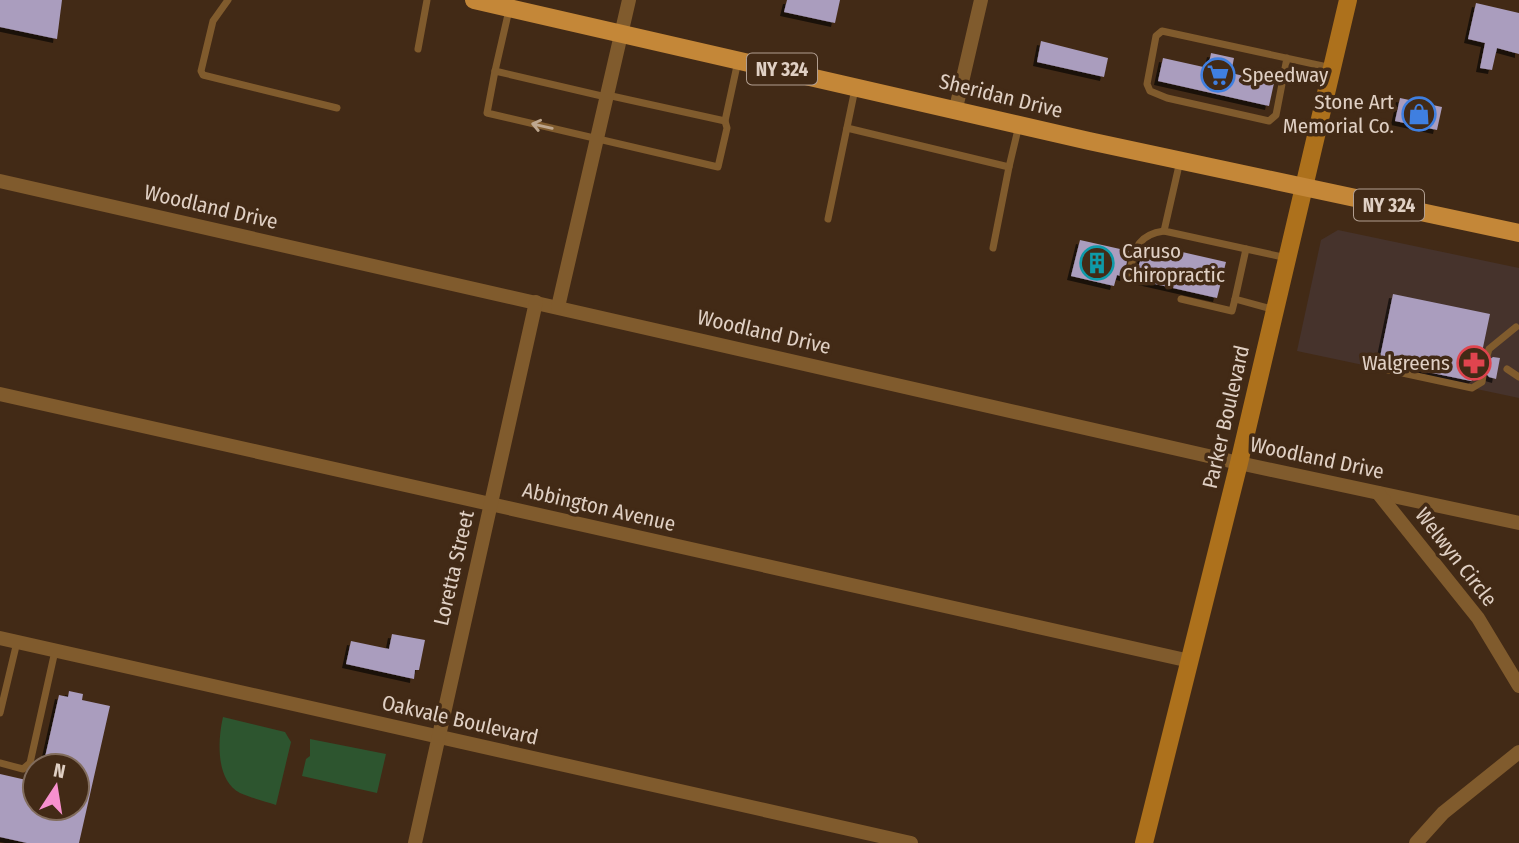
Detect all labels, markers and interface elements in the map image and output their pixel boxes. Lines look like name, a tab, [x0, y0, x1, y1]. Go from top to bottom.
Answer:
road number: NY 324	[747, 54, 817, 85]
supermarket icon: Speedway	[1199, 56, 1237, 94]
place label: Speedway	[1242, 62, 1329, 88]
street label: Sheridan Drive	[936, 68, 1066, 124]
place label: Stone Art Memorial Co.	[1283, 89, 1394, 139]
shop icon: Stone Art Memorial Co.	[1400, 95, 1438, 133]
one-way arrow	[531, 119, 554, 132]
street label: Woodland Drive	[142, 179, 280, 235]
road number: NY 324	[1354, 190, 1424, 220]
place label: Caruso Chiropractic	[1122, 238, 1225, 288]
building icon: Caruso Chiropractic	[1078, 244, 1116, 282]
street label: Woodland Drive	[695, 304, 833, 360]
street label: Parker Boulevard	[1197, 343, 1255, 491]
pharmacy icon: Walgreens	[1455, 344, 1493, 382]
place label: Walgreens	[1362, 350, 1450, 376]
street label: Woodland Drive	[1248, 431, 1386, 485]
street label: Abbington Avenue	[520, 477, 678, 537]
street label: Welwyn Circle	[1409, 502, 1503, 612]
street label: Loretta Street	[428, 508, 480, 628]
street label: Oakvale Boulevard	[379, 689, 541, 751]
north arrow	[21, 752, 91, 822]
text: N	[51, 758, 67, 783]

